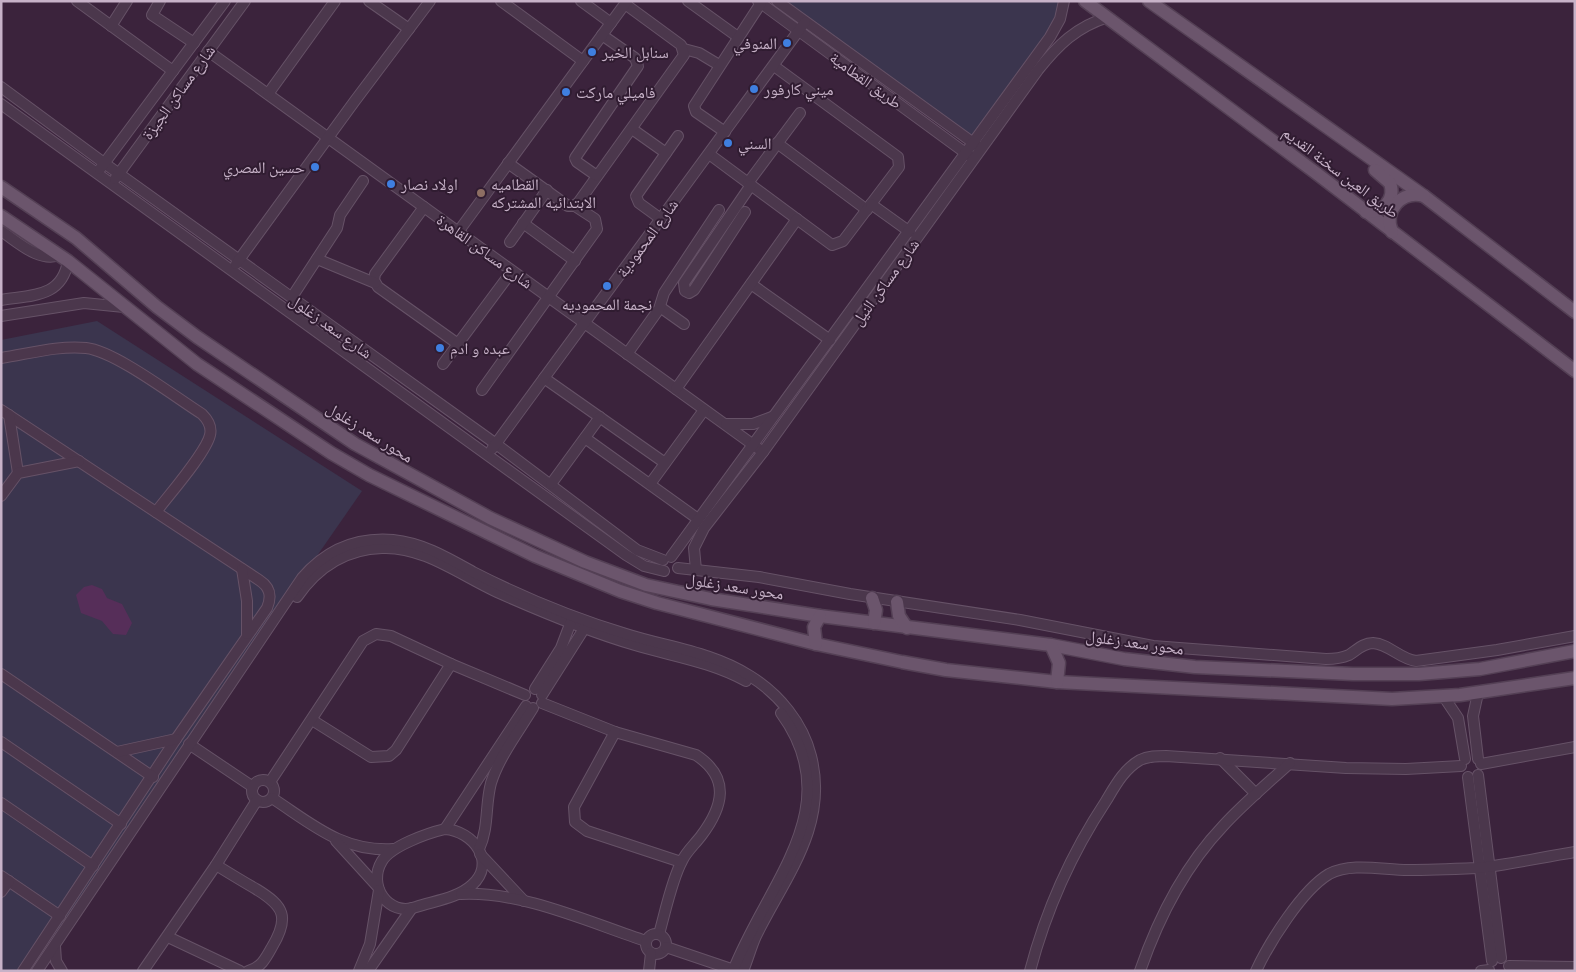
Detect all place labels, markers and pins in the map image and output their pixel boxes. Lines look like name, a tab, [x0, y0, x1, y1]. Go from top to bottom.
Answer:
place label: المنوفي	[733, 34, 777, 56]
marker: المنوفي	[781, 37, 793, 49]
place label: سنابل الخير	[601, 43, 669, 63]
marker: سنابل الخير	[586, 46, 598, 58]
place label: ميني كارفور	[763, 80, 834, 102]
place label: فاميلي ماركت	[576, 83, 656, 105]
marker: ميني كارفور	[748, 83, 760, 95]
marker: فاميلي ماركت	[560, 86, 572, 98]
place label: السني	[738, 134, 771, 156]
marker: السني	[722, 137, 734, 149]
place label: حسين المصري	[223, 158, 305, 180]
marker: حسين المصري	[309, 161, 321, 173]
place label: اولاد نصار	[400, 175, 458, 194]
place label: القطاميه الابتدائيه المشتركه	[491, 175, 596, 212]
marker: اولاد نصار	[385, 178, 397, 190]
marker: القطاميه الابتدائيه المشتركه	[475, 187, 487, 199]
marker: نجمة المحموديه	[601, 280, 613, 292]
place label: نجمة المحموديه	[562, 295, 652, 314]
place label: عبده و ادم	[450, 339, 510, 359]
marker: عبده و ادم	[434, 342, 446, 354]

